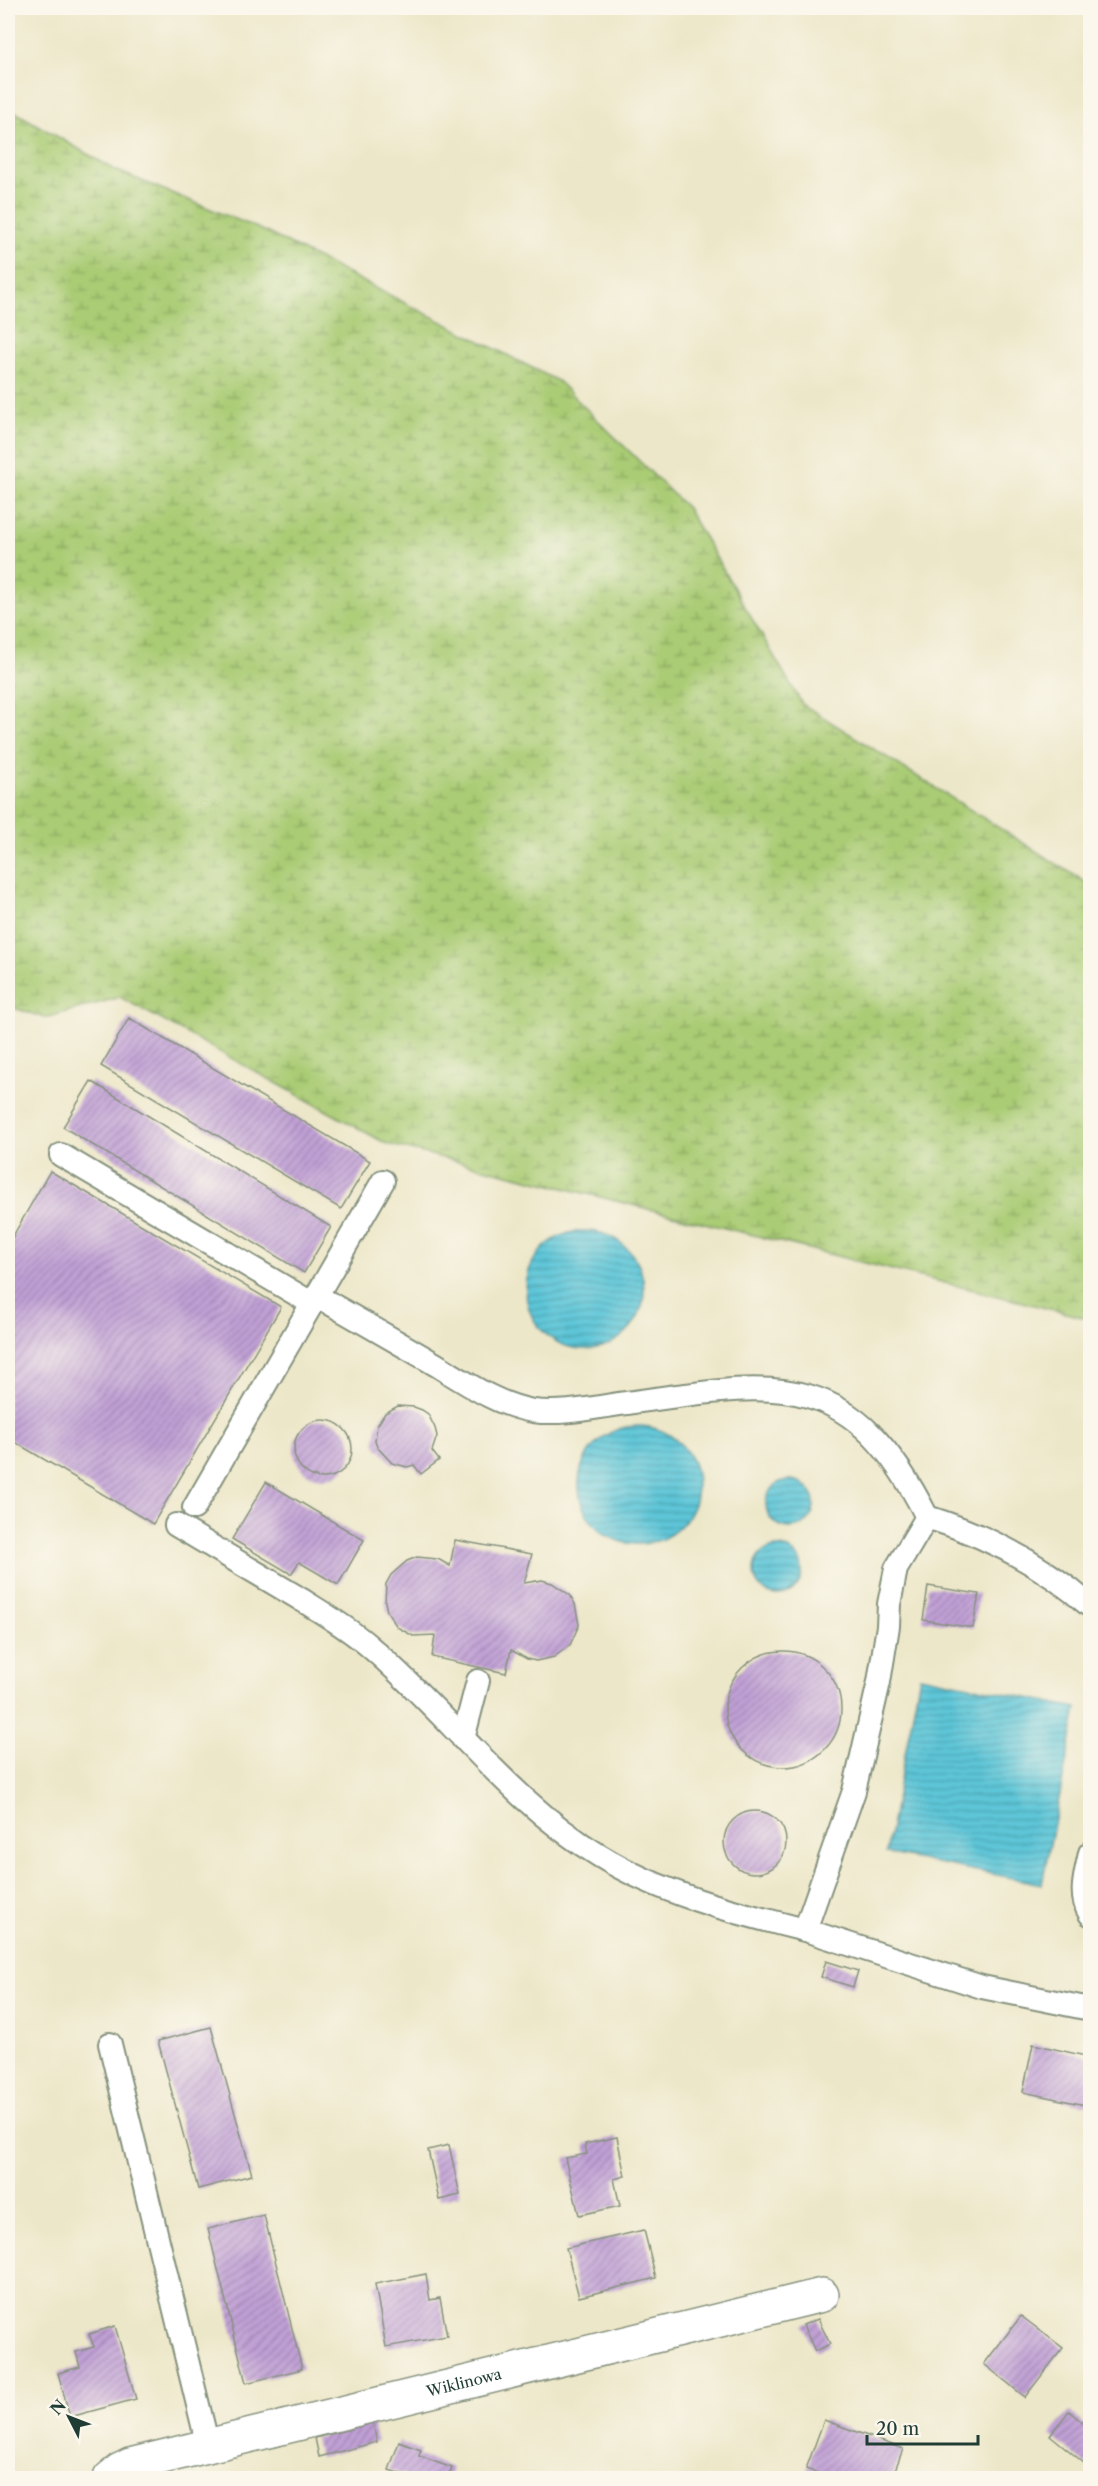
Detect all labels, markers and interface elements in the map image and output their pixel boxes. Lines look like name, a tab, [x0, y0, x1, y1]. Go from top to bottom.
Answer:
street label: Wiklinowa	[423, 2364, 504, 2401]
north arrow	[39, 2387, 99, 2447]
text: N	[46, 2395, 70, 2419]
scale bar	[867, 2408, 978, 2446]
text: 20 m	[876, 2418, 920, 2440]

